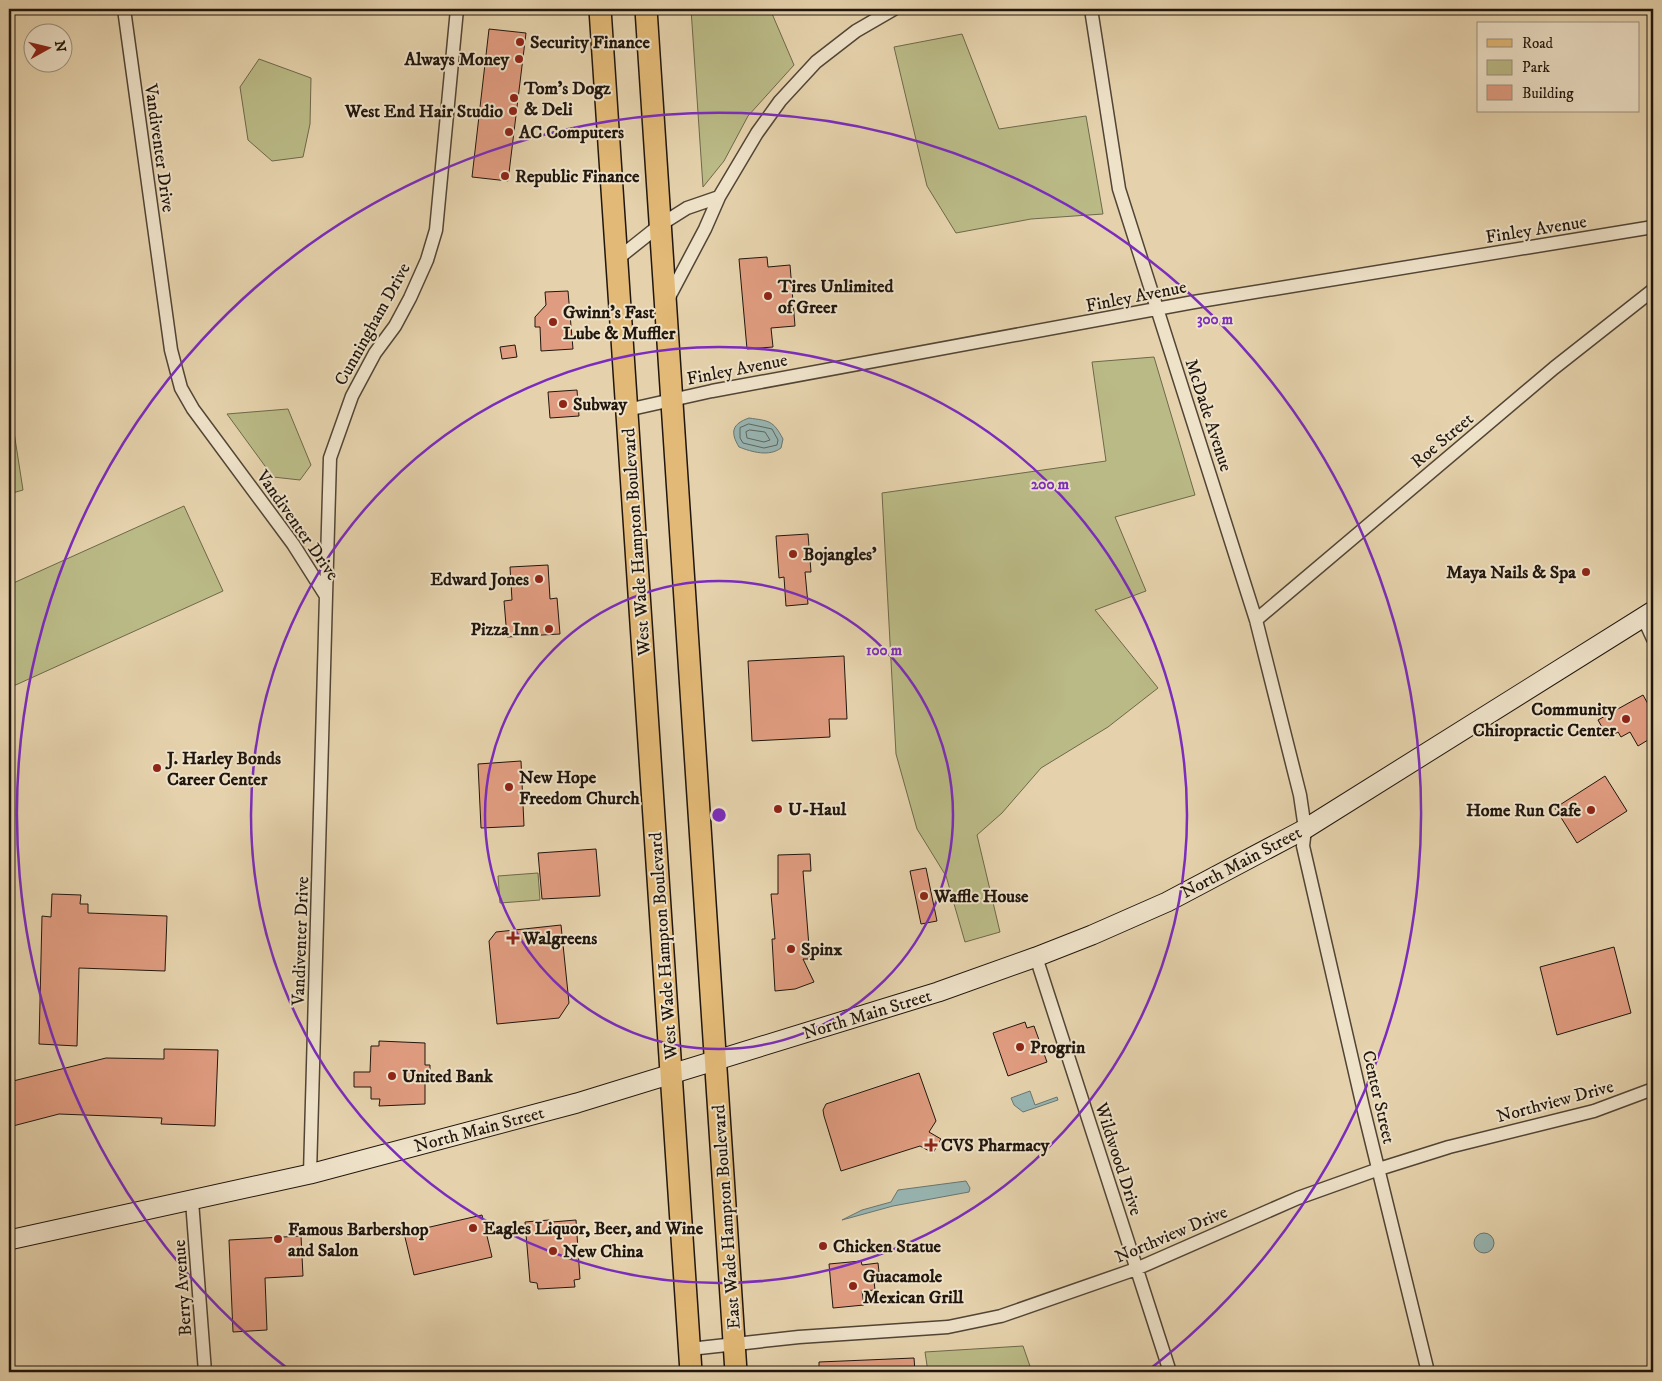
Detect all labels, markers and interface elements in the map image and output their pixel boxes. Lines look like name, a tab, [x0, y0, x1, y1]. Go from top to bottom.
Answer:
north arrow	[22, 22, 72, 72]
legend	[1477, 22, 1640, 112]
place label: Security Finance	[530, 32, 651, 54]
text: Road	[1522, 34, 1554, 53]
marker: Security Finance	[514, 36, 526, 48]
text: N	[50, 39, 70, 54]
place label: Always Money	[404, 49, 509, 71]
marker: Always Money	[513, 53, 525, 65]
text: Park	[1522, 58, 1551, 77]
place label: Tom's Dogz & Deli	[523, 78, 611, 121]
street label: Vandiventer Drive	[139, 82, 179, 214]
text: Building	[1522, 84, 1574, 103]
marker: Tom's Dogz & Deli	[508, 92, 520, 104]
place label: West End Hair Studio	[344, 101, 503, 123]
marker: West End Hair Studio	[507, 105, 519, 117]
place label: AC Computers	[518, 122, 624, 144]
marker: AC Computers	[503, 126, 515, 138]
place label: Republic Finance	[515, 166, 640, 188]
marker: Republic Finance	[499, 170, 511, 182]
street label: Finley Avenue	[1484, 211, 1588, 249]
street label: Cunningham Drive	[330, 259, 416, 390]
place label: Tires Unlimited of Greer	[777, 276, 894, 319]
street label: Finley Avenue	[1084, 276, 1188, 318]
marker: Tires Unlimited of Greer	[762, 290, 774, 302]
place label: Gwinn's Fast Lube & Muffler	[563, 302, 676, 345]
text: 300 m	[1197, 310, 1234, 329]
marker: Gwinn's Fast Lube & Muffler	[547, 316, 559, 328]
street label: Finley Avenue	[685, 349, 789, 391]
street label: McDade Avenue	[1179, 356, 1237, 474]
place label: Subway	[573, 394, 628, 416]
marker: Subway	[557, 398, 569, 410]
street label: Roe Street	[1407, 408, 1478, 473]
street label: West Wade Hampton Boulevard	[618, 427, 656, 657]
street label: Vandiventer Drive	[250, 465, 343, 585]
text: 200 m	[1031, 475, 1070, 494]
place label: Bojangles'	[803, 544, 877, 566]
marker: Bojangles'	[787, 548, 799, 560]
place label: Maya Nails & Spa	[1446, 562, 1576, 584]
marker: Maya Nails & Spa	[1580, 566, 1592, 578]
place label: Edward Jones	[430, 569, 529, 591]
marker: Edward Jones	[533, 573, 545, 585]
place label: Pizza Inn	[471, 619, 540, 641]
marker: Pizza Inn	[543, 623, 555, 635]
text: 100 m	[866, 641, 903, 660]
place label: Community Chiropractic Center	[1473, 699, 1616, 742]
marker: Community Chiropractic Center	[1620, 713, 1632, 725]
place label: J. Harley Bonds Career Center	[165, 748, 281, 791]
marker: J. Harley Bonds Career Center	[151, 762, 163, 774]
place label: New Hope Freedom Church	[519, 767, 640, 810]
marker: New Hope Freedom Church	[503, 781, 515, 793]
place label: U-Haul	[788, 799, 847, 821]
place label: Home Run Cafe	[1466, 800, 1582, 822]
marker: U-Haul	[772, 803, 784, 815]
marker: Home Run Cafe	[1585, 804, 1597, 816]
centre of rings	[710, 806, 728, 824]
street label: North Main Street	[1177, 822, 1306, 904]
street label: West Wade Hampton Boulevard	[645, 831, 683, 1061]
street label: Vandiventer Drive	[288, 876, 314, 1007]
place label: Waffle House	[933, 886, 1029, 908]
marker: Waffle House	[918, 890, 930, 902]
place label: Walgreens	[522, 928, 597, 950]
marker: Walgreens	[507, 932, 519, 944]
place label: Spinx	[801, 939, 843, 961]
marker: Spinx	[785, 943, 797, 955]
street label: North Main Street	[800, 985, 935, 1045]
place label: Progrin	[1030, 1037, 1086, 1059]
marker: Progrin	[1014, 1041, 1026, 1053]
street label: Center Street	[1357, 1048, 1399, 1146]
place label: United Bank	[402, 1066, 494, 1088]
marker: United Bank	[386, 1070, 398, 1082]
street label: Northview Drive	[1494, 1076, 1616, 1128]
street label: Wildwood Drive	[1089, 1099, 1147, 1219]
street label: North Main Street	[412, 1102, 547, 1158]
street label: East Wade Hampton Boulevard	[708, 1104, 746, 1330]
place label: CVS Pharmacy	[941, 1135, 1050, 1157]
marker: CVS Pharmacy	[925, 1139, 937, 1151]
street label: Northview Drive	[1112, 1201, 1231, 1269]
place label: Eagles Liquor, Beer, and Wine	[483, 1218, 704, 1240]
place label: Famous Barbershop and Salon	[288, 1219, 428, 1262]
marker: Eagles Liquor, Beer, and Wine	[467, 1222, 479, 1234]
marker: Famous Barbershop and Salon	[272, 1233, 284, 1245]
place label: Chicken Statue	[833, 1236, 942, 1258]
street label: Berry Avenue	[169, 1239, 197, 1337]
marker: Chicken Statue	[817, 1240, 829, 1252]
place label: New China	[563, 1241, 644, 1263]
marker: New China	[547, 1245, 559, 1257]
place label: Guacamole Mexican Grill	[863, 1266, 964, 1309]
marker: Guacamole Mexican Grill	[847, 1280, 859, 1292]

